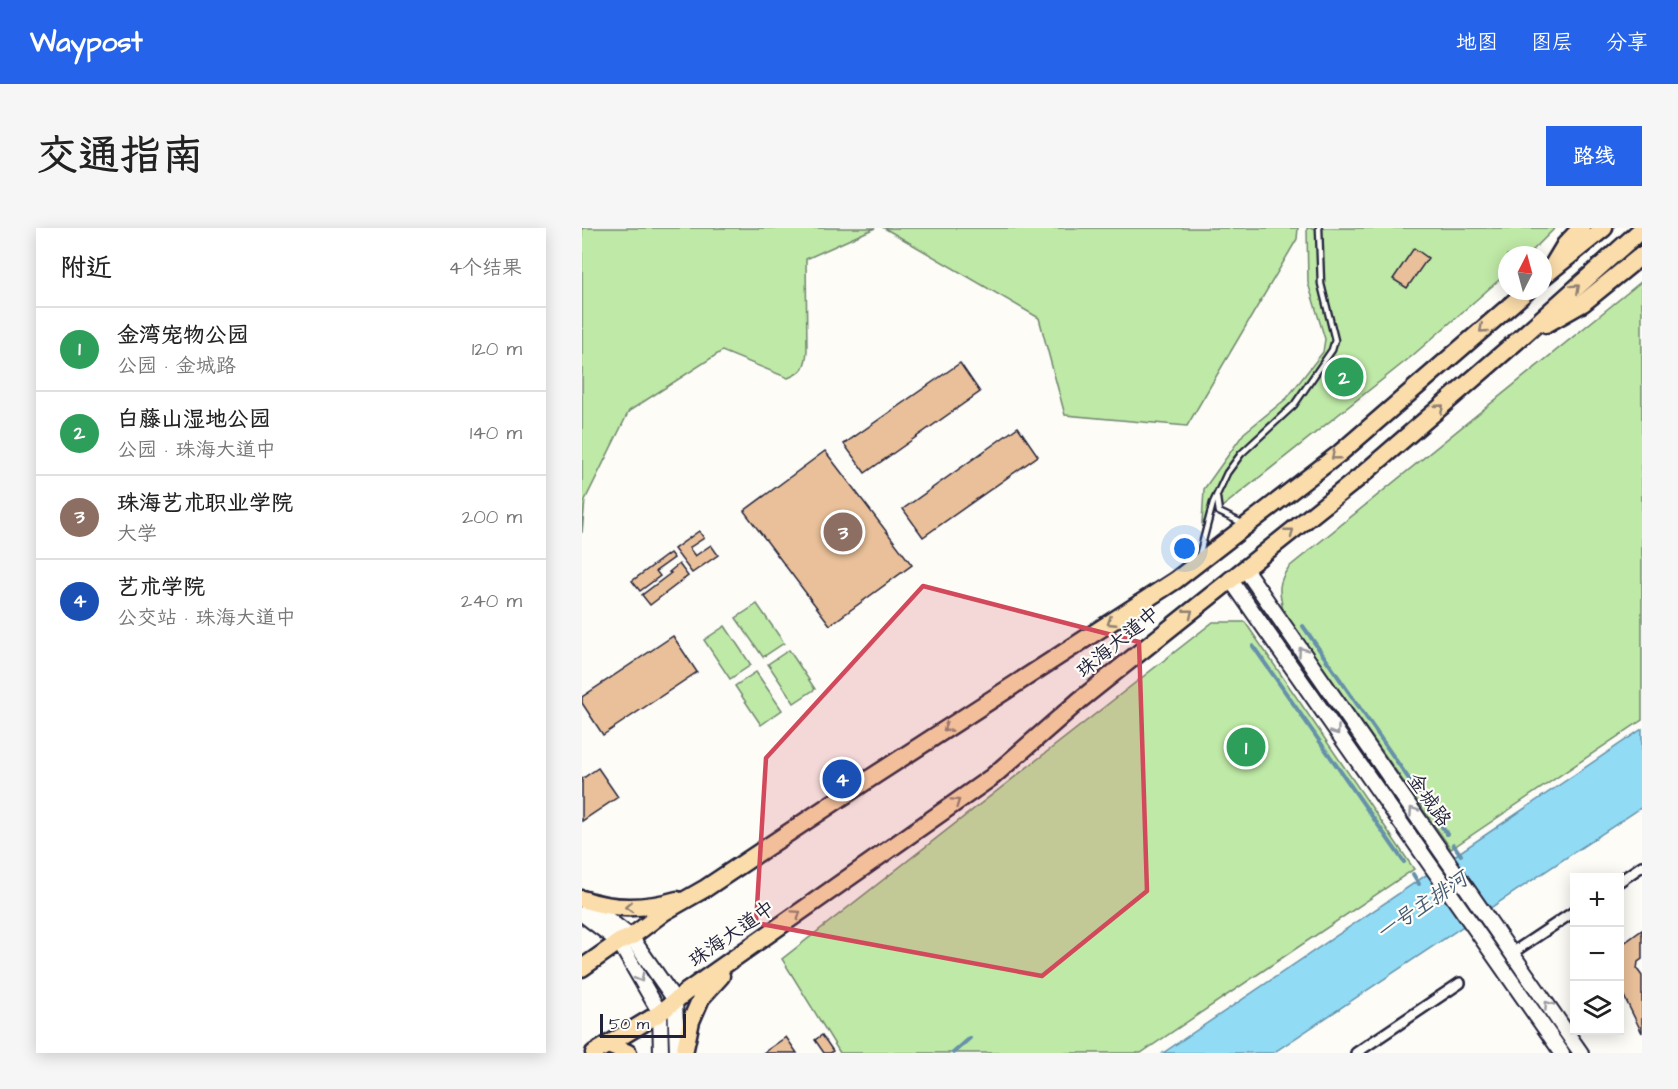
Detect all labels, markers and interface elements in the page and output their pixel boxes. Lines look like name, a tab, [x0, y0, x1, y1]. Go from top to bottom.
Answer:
text: Waypost	[30, 23, 143, 62]
text: 地图	[1456, 28, 1498, 57]
text: 图层	[1531, 28, 1573, 57]
text: 分享	[1606, 28, 1648, 57]
button: 路线	[1546, 126, 1642, 186]
text: 交通指南	[36, 128, 204, 186]
north arrow	[1498, 246, 1552, 300]
text: 附近	[60, 250, 112, 286]
text: 4个结果	[448, 254, 522, 282]
one-way arrow	[1569, 284, 1580, 295]
text: 金湾宠物公园	[117, 320, 249, 351]
one-way arrow	[1479, 322, 1490, 333]
text: 1	[78, 335, 81, 363]
text: 120 m	[472, 335, 522, 363]
text: 公园 · 金城路	[117, 352, 236, 380]
pin: 2	[1324, 354, 1364, 400]
text: 白藤山湿地公园	[117, 404, 271, 435]
one-way arrow	[1433, 404, 1444, 415]
text: 2	[74, 419, 85, 447]
text: 140 m	[470, 419, 522, 447]
text: 公园 · 珠海大道中	[117, 436, 276, 464]
one-way arrow	[1331, 449, 1342, 460]
text: 珠海艺术职业学院	[117, 488, 293, 519]
text: 3	[74, 503, 85, 531]
text: 200 m	[462, 503, 522, 531]
pin: 3	[824, 510, 862, 554]
text: 大学	[117, 520, 157, 548]
one-way arrow	[1284, 529, 1295, 540]
your location	[1170, 534, 1199, 563]
text: 艺术学院	[117, 572, 205, 603]
text: 4	[73, 587, 86, 615]
text: 240 m	[461, 587, 522, 615]
street label: 珠海大道中	[1070, 600, 1166, 684]
text: 公交站 · 珠海大道中	[117, 604, 296, 632]
one-way arrow	[1182, 609, 1193, 620]
one-way arrow	[1107, 615, 1117, 627]
one-way arrow	[1298, 646, 1309, 657]
one-way arrow	[943, 721, 953, 733]
pin: 1	[1226, 724, 1266, 770]
one-way arrow	[1329, 724, 1340, 735]
pin: 4	[822, 756, 862, 802]
street label: 金城路	[1400, 767, 1458, 833]
one-way arrow	[950, 798, 961, 809]
one-way arrow	[1409, 806, 1420, 817]
water label: 一号主排河	[1370, 863, 1476, 947]
map controls	[1570, 873, 1624, 1035]
button: +	[1570, 873, 1624, 927]
street label: 珠海大道中	[683, 894, 781, 974]
one-way arrow	[625, 900, 634, 913]
one-way arrow	[790, 910, 801, 921]
button: −	[1570, 927, 1624, 981]
one-way arrow	[632, 972, 644, 982]
button: layers	[1570, 981, 1624, 1035]
one-way arrow	[1544, 1001, 1555, 1012]
scale bar	[600, 1011, 686, 1038]
text: 50 m	[609, 1013, 649, 1035]

